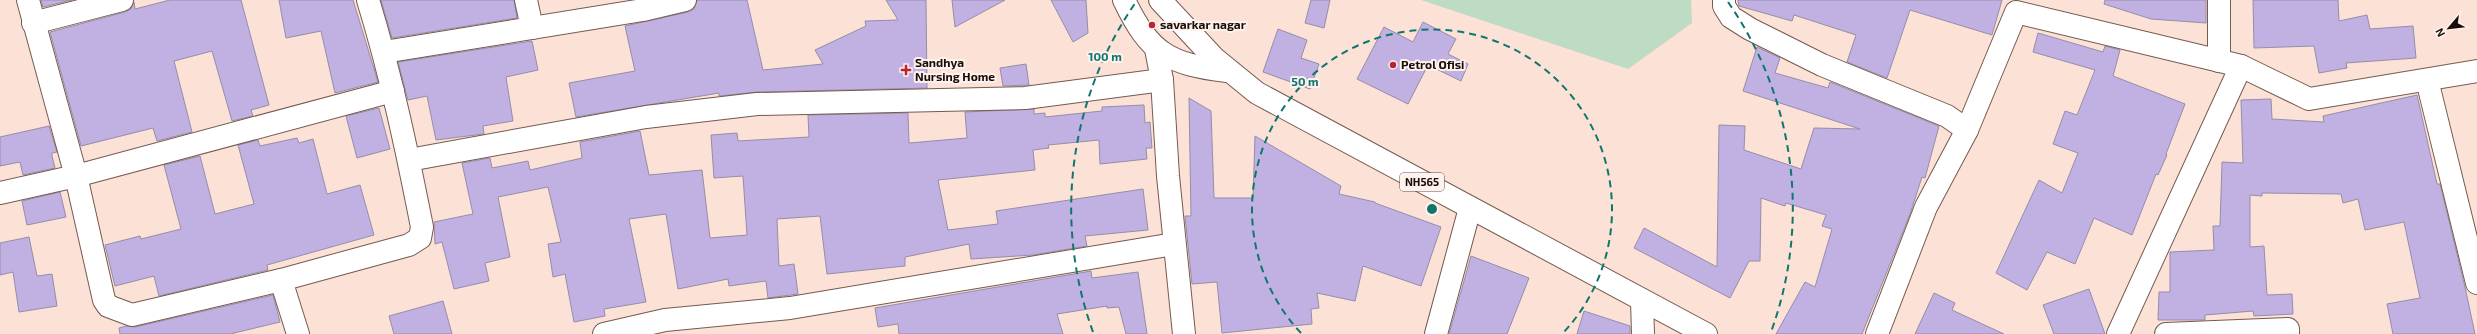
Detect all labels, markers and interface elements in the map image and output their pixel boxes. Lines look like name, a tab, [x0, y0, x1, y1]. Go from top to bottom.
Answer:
north arrow	[2429, 8, 2469, 48]
place label: savarkar nagar	[1160, 17, 1246, 31]
marker: savarkar nagar	[1147, 20, 1157, 30]
text: N	[2432, 26, 2447, 39]
text: 100 m	[1088, 49, 1122, 63]
place label: Sandhya Nursing Home	[915, 55, 995, 83]
place label: Petrol Ofisi	[1401, 57, 1464, 71]
marker: Petrol Ofisi	[1388, 60, 1398, 70]
marker: Sandhya Nursing Home	[900, 64, 912, 76]
text: 50 m	[1291, 74, 1319, 88]
road number: NH565	[1400, 173, 1444, 191]
centre of rings	[1425, 202, 1439, 216]

